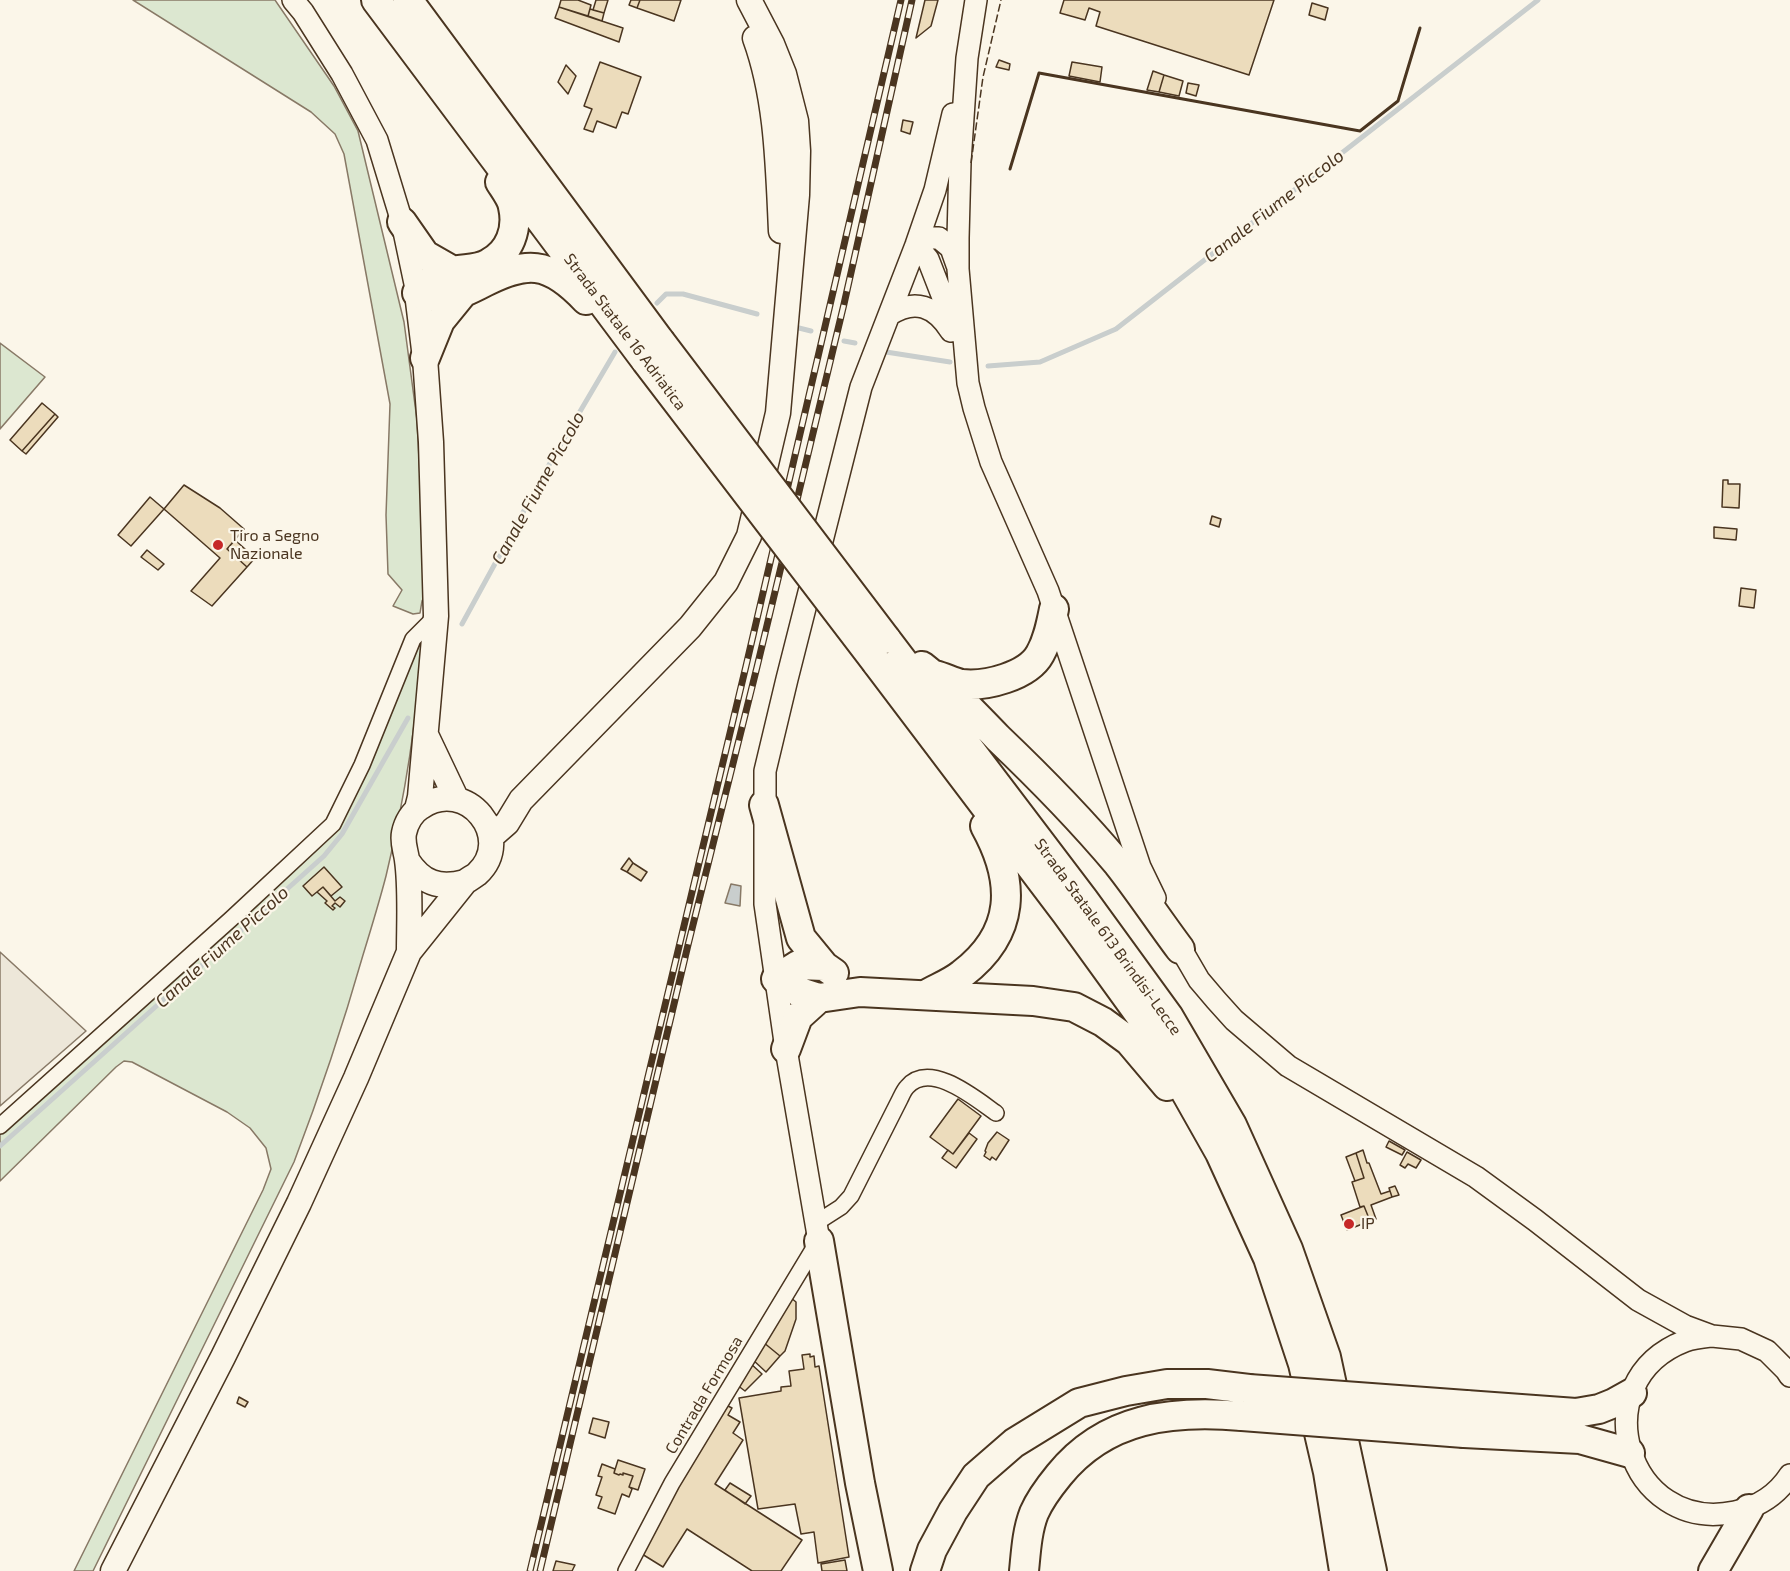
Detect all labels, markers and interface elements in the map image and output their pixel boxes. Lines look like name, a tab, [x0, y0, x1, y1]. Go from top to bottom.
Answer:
water label: Canale Fiume Piccolo	[1200, 145, 1348, 267]
street label: Strada Statale 16 Adriatica	[560, 250, 690, 414]
water label: Canale Fiume Piccolo	[487, 408, 589, 568]
place label: Tiro a Segno Nazionale	[230, 526, 319, 564]
marker: Tiro a Segno Nazionale	[211, 538, 225, 552]
street label: Strada Statale 613 Brindisi-Lecce	[1030, 835, 1186, 1039]
water label: Canale Fiume Piccolo	[151, 882, 293, 1012]
place label: IP	[1361, 1214, 1375, 1234]
marker: IP	[1342, 1217, 1356, 1231]
street label: Contrada Formosa	[661, 1333, 747, 1457]

